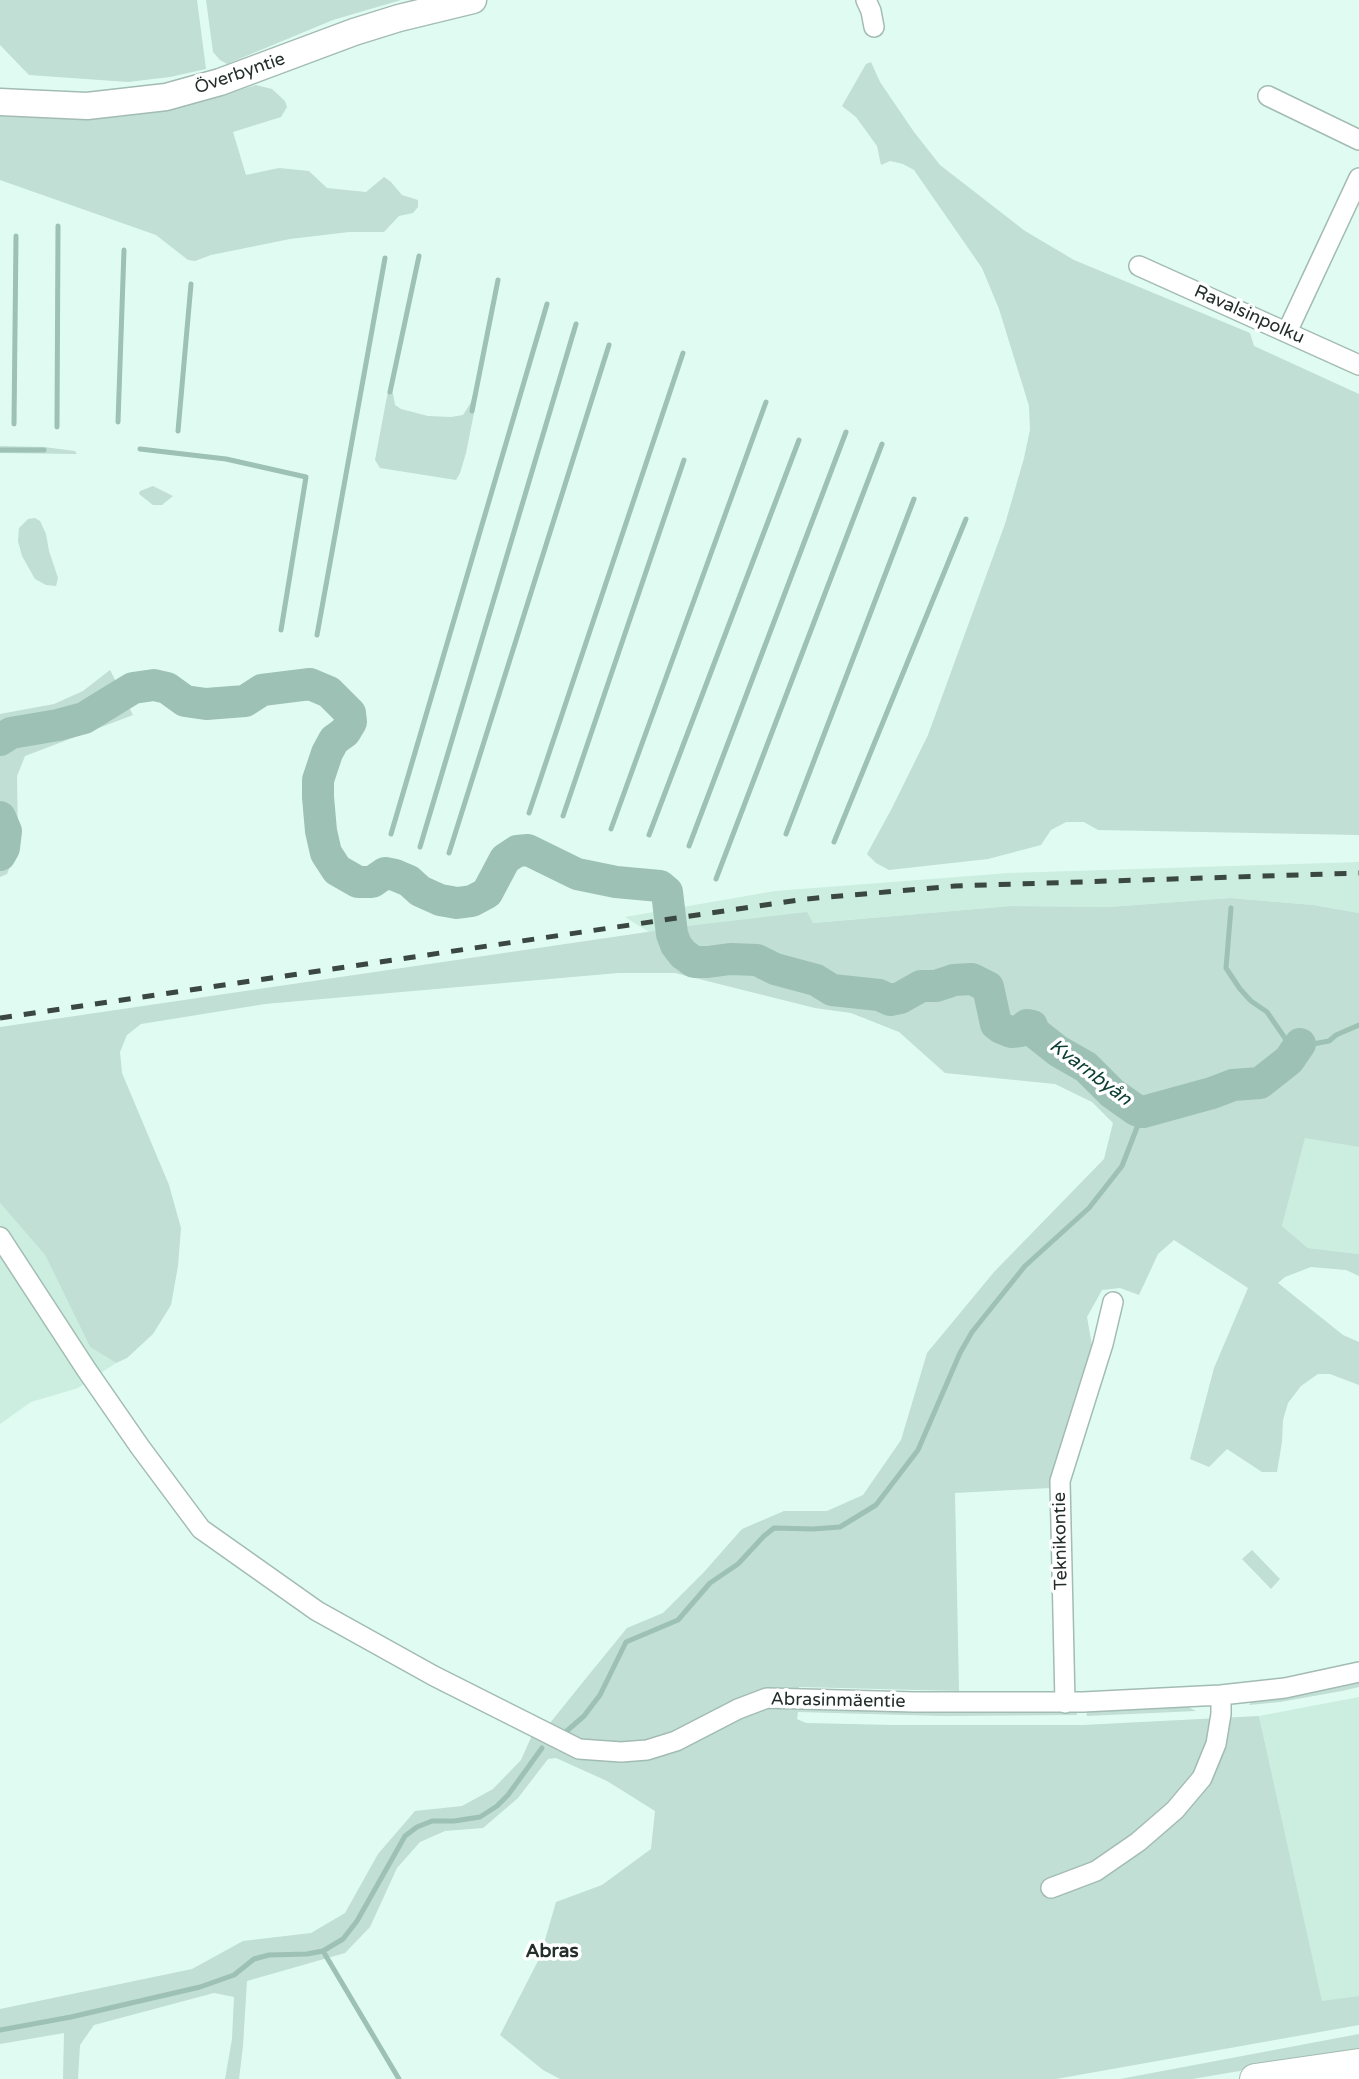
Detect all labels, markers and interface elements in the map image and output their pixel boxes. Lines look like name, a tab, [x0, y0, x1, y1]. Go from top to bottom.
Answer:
street label: Överbyntie	[192, 48, 288, 100]
street label: Ravalsinpolku	[1191, 281, 1307, 349]
water label: Kvarnbyån	[1045, 1035, 1135, 1111]
street label: Teknikontie	[1049, 1492, 1073, 1590]
street label: Abrasinmäentie	[770, 1689, 906, 1713]
district label: Abras	[525, 1941, 579, 1963]

